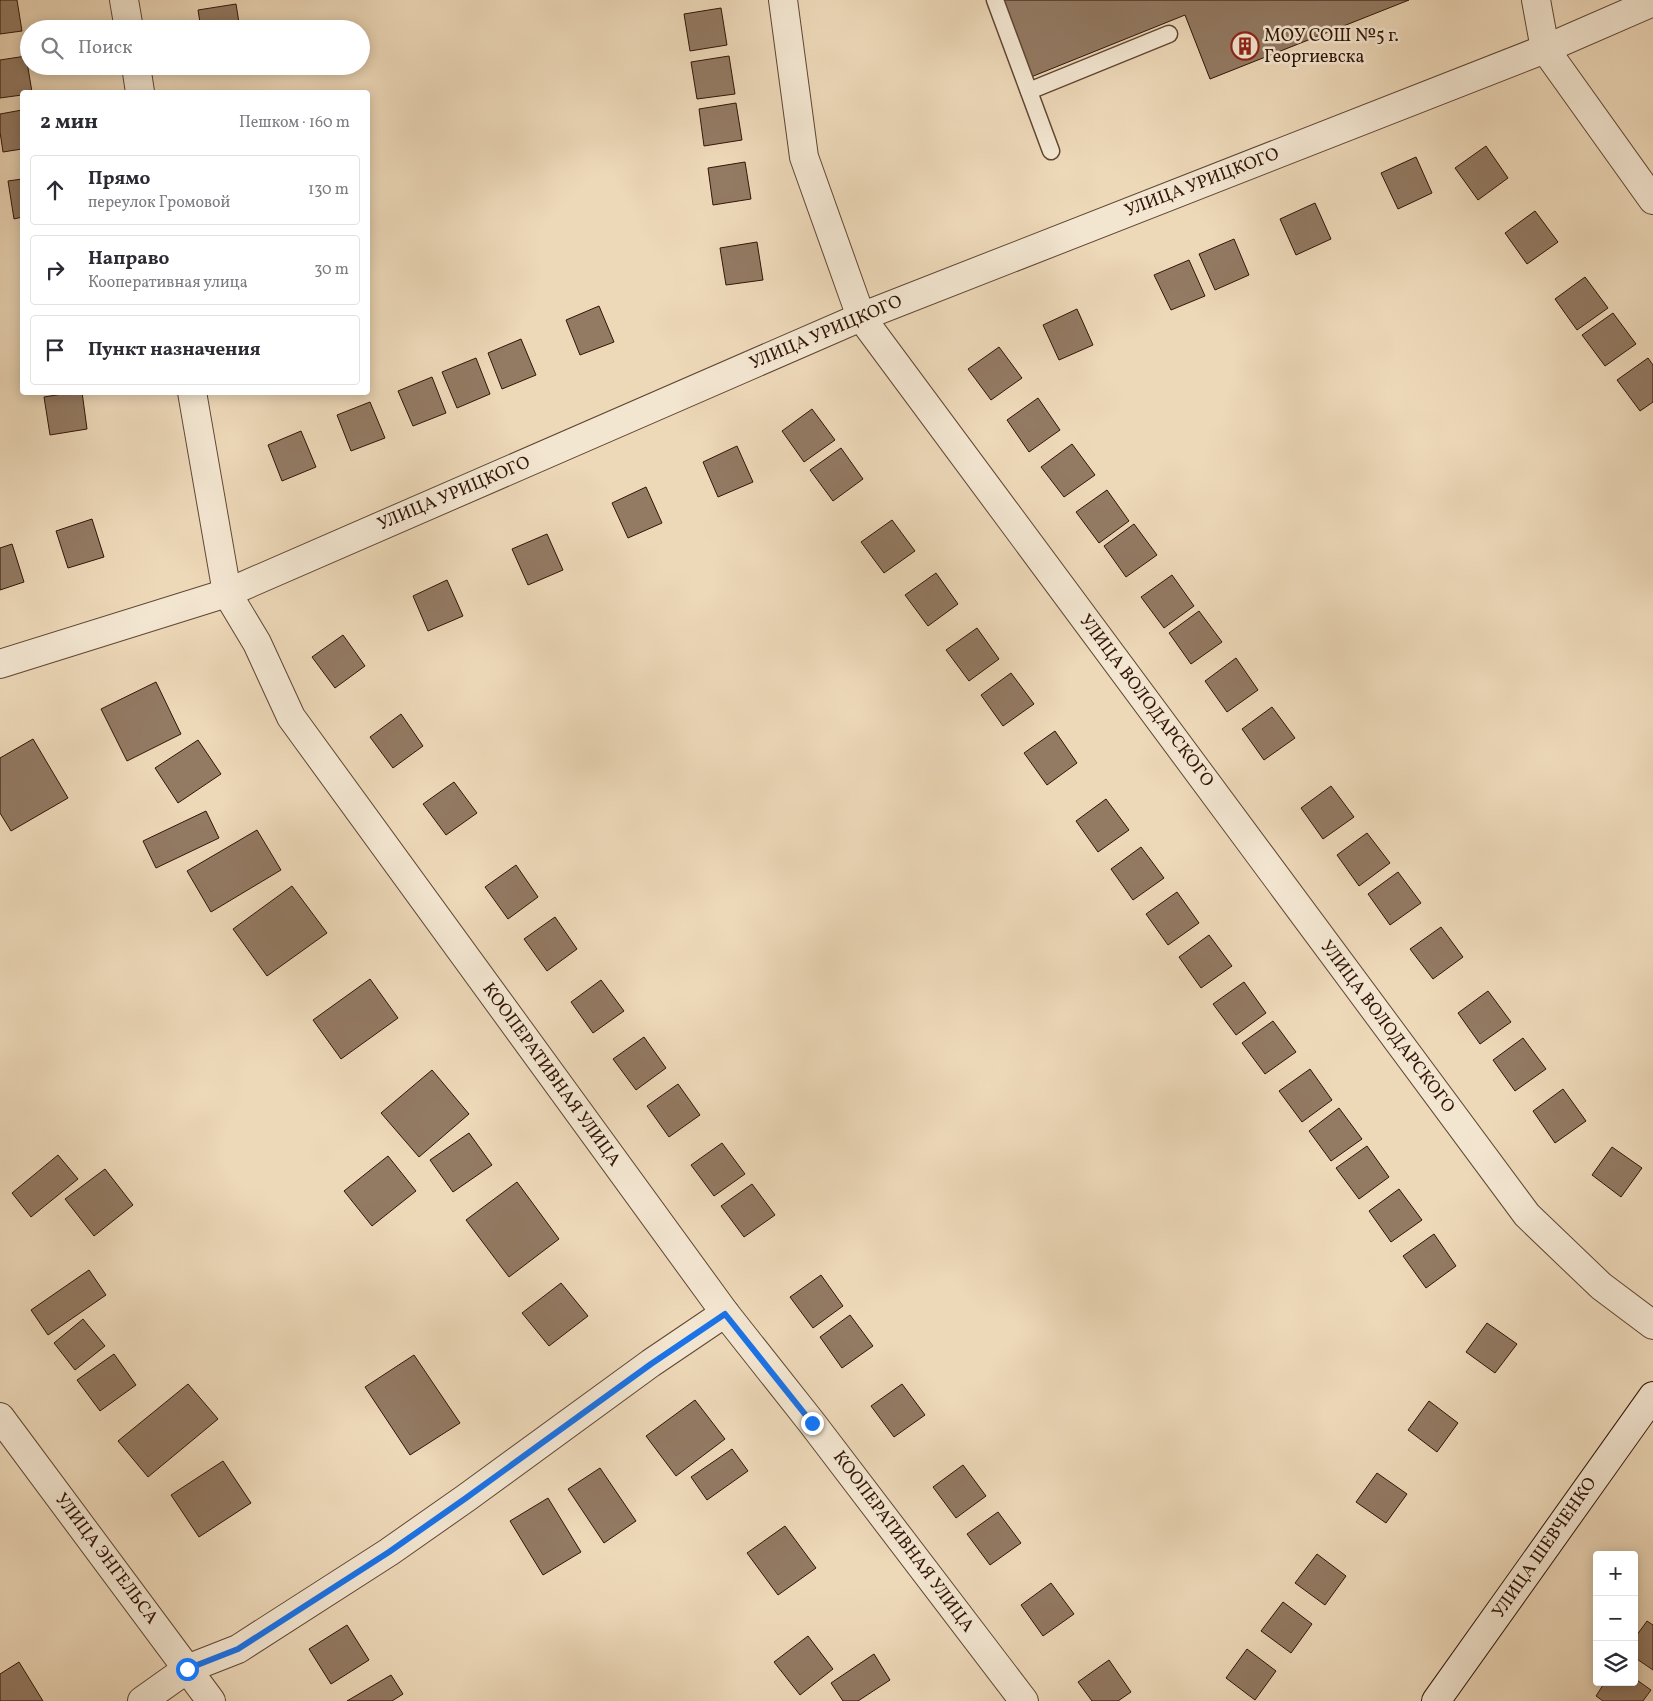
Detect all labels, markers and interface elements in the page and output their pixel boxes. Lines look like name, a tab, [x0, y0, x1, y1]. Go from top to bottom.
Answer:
search box	[20, 20, 370, 75]
place label: МОУ СОШ №5 г. Георгиевска	[1264, 24, 1399, 70]
building icon: МОУ СОШ №5 г. Георгиевска	[1230, 31, 1260, 61]
icon: search	[38, 34, 66, 62]
text: Поиск	[78, 35, 132, 61]
text: 2 мин	[40, 108, 98, 137]
text: Пешком · 160 m	[239, 112, 350, 134]
street label: УЛИЦА УРИЦКОГО	[1121, 142, 1283, 224]
text: Прямо	[88, 166, 150, 192]
icon: ahead	[41, 176, 69, 204]
text: 130 m	[308, 179, 349, 201]
text: переулок Громовой	[88, 192, 230, 214]
text: Направо	[88, 246, 170, 272]
icon: right	[41, 256, 69, 284]
text: 30 m	[314, 259, 349, 281]
text: Кооперативная улица	[88, 272, 248, 294]
street label: УЛИЦА УРИЦКОГО	[746, 290, 906, 376]
icon: arrive	[41, 336, 69, 364]
text: Пункт назначения	[88, 337, 261, 363]
street label: УЛИЦА УРИЦКОГО	[374, 451, 534, 537]
street label: УЛИЦА ВОЛОДАРСКОГО	[1073, 609, 1219, 793]
street label: УЛИЦА ВОЛОДАРСКОГО	[1314, 935, 1460, 1119]
street label: КООПЕРАТИВНАЯ УЛИЦА	[476, 978, 626, 1172]
route end	[801, 1412, 824, 1435]
street label: КООПЕРАТИВНАЯ УЛИЦА	[826, 1446, 980, 1638]
street label: УЛИЦА ШЕВЧЕНКО	[1487, 1473, 1603, 1623]
street label: УЛИЦА ЭНГЕЛЬСА	[48, 1488, 164, 1630]
map controls	[1593, 1551, 1638, 1686]
button: +	[1593, 1551, 1638, 1596]
button: −	[1593, 1596, 1638, 1641]
button: layers	[1593, 1641, 1638, 1686]
route start	[176, 1658, 199, 1681]

